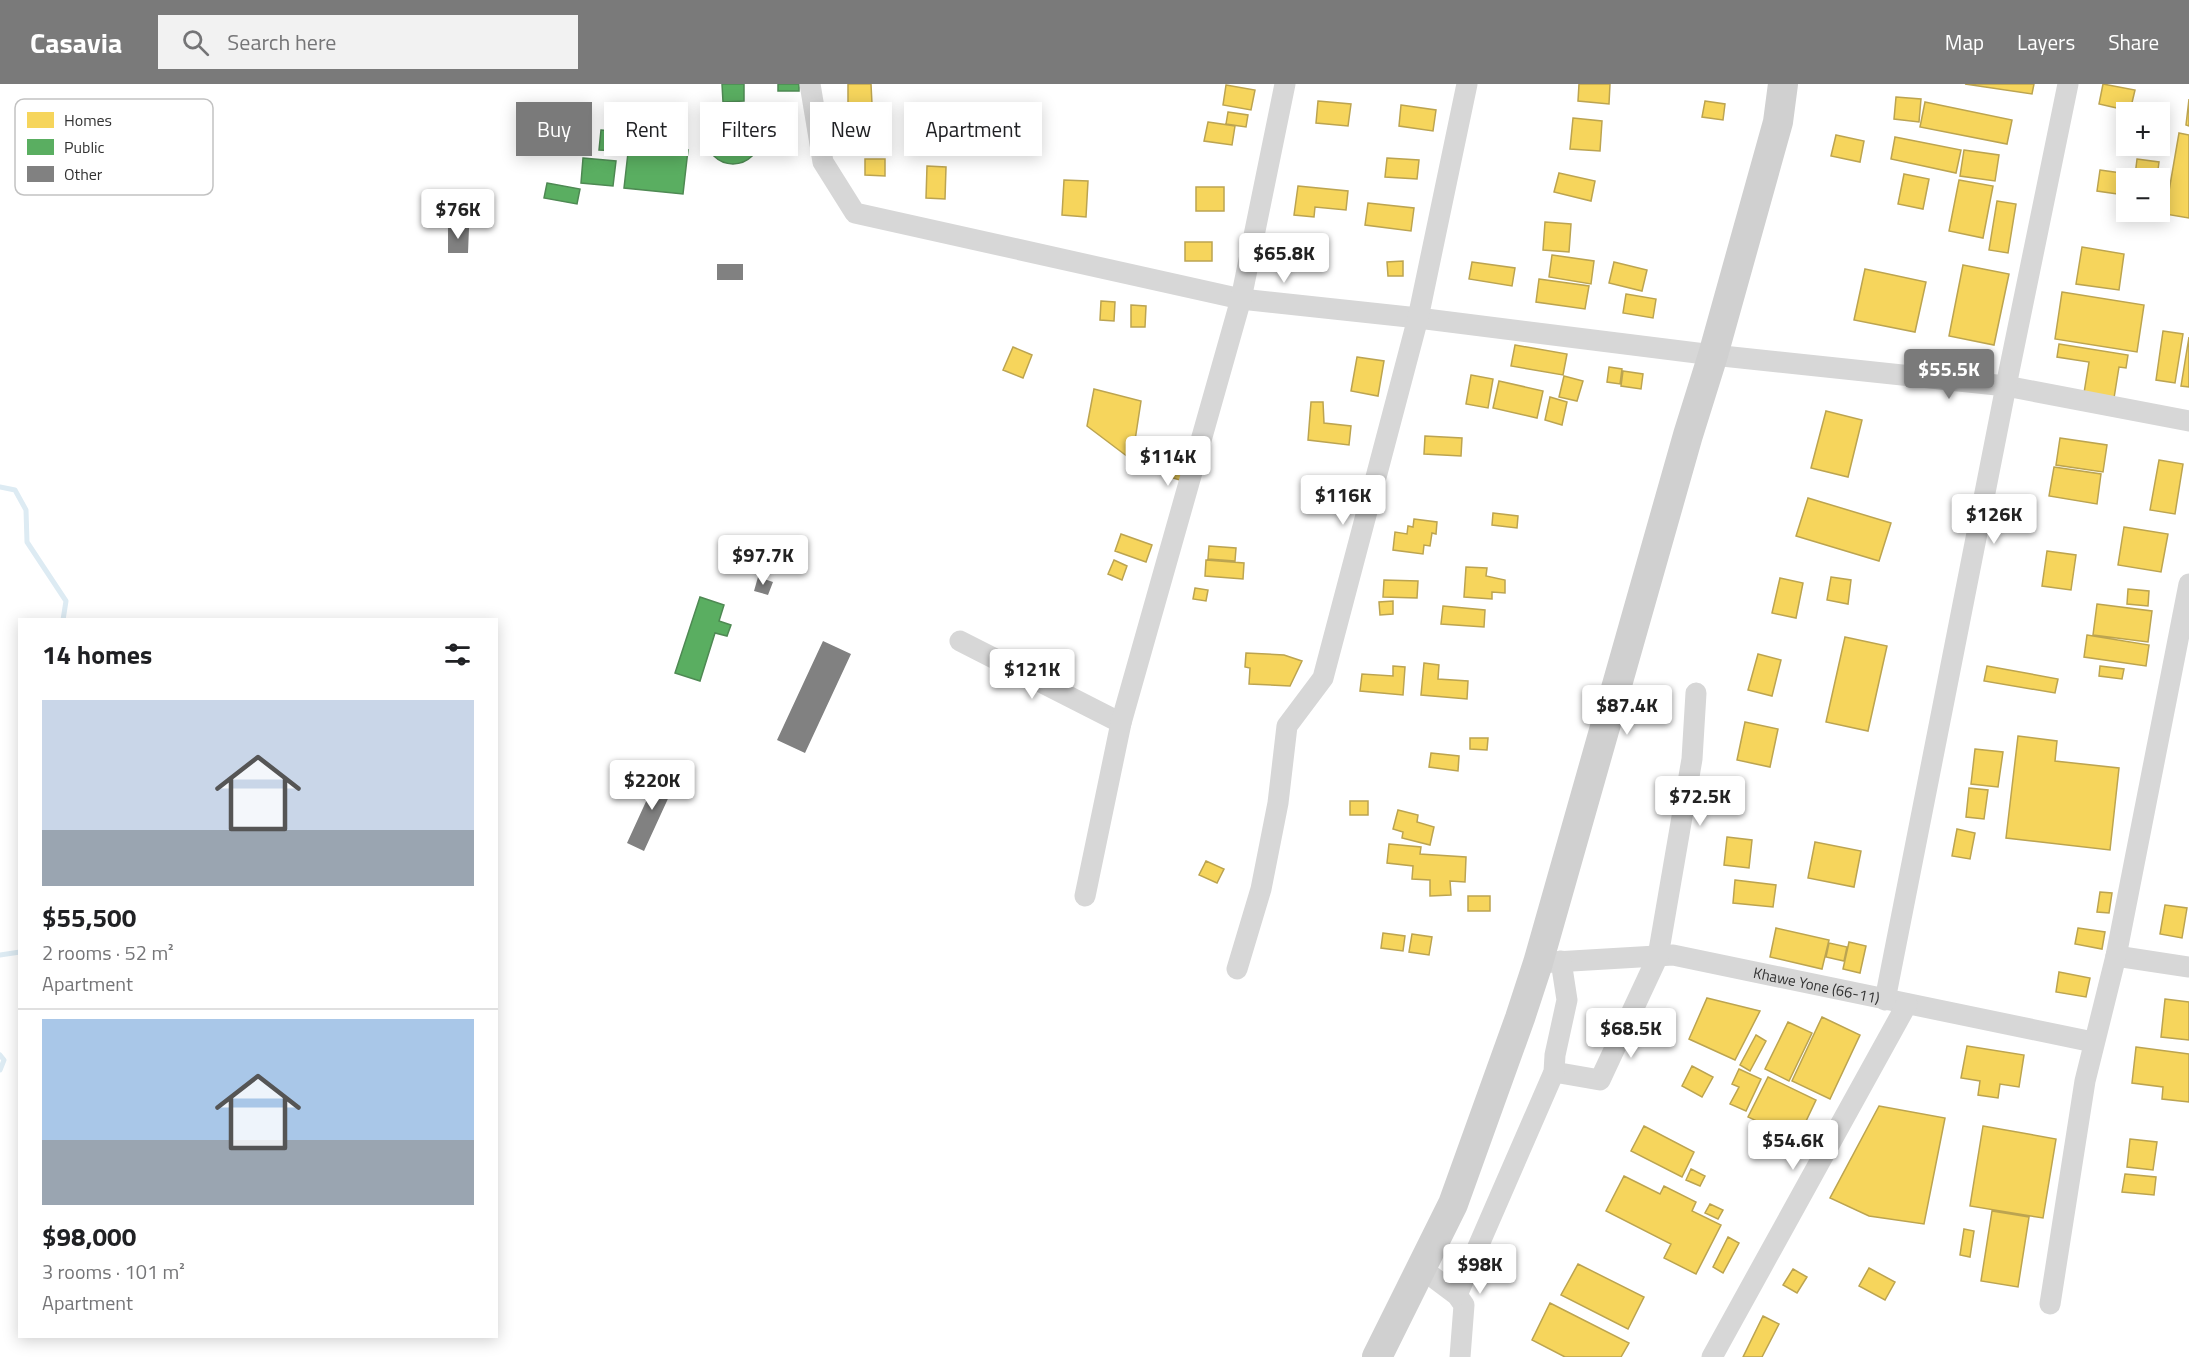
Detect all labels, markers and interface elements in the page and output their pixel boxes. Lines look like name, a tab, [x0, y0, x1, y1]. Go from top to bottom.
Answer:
search box	[158, 15, 578, 69]
text: Casavia	[30, 21, 122, 64]
text: Search here	[227, 25, 336, 59]
icon: search	[179, 26, 212, 59]
text: Map	[1945, 26, 1984, 58]
text: Layers	[2017, 26, 2075, 58]
text: Share	[2108, 26, 2159, 58]
legend	[15, 99, 213, 195]
chip: Buy	[516, 102, 592, 156]
chip: Rent	[604, 102, 688, 156]
chip: Filters	[700, 102, 798, 156]
chip: New	[810, 102, 892, 156]
chip: Apartment	[904, 102, 1042, 156]
map controls	[2116, 102, 2170, 222]
button: +	[2116, 102, 2170, 156]
text: Homes	[64, 108, 112, 132]
text: Public	[64, 135, 105, 159]
text: Other	[64, 162, 103, 186]
button: −	[2116, 168, 2170, 222]
pin: $76K	[422, 189, 494, 240]
text: $76K	[435, 193, 481, 224]
pin: $65.8K	[1235, 233, 1333, 284]
text: $65.8K	[1253, 237, 1315, 268]
pin: $55.5K	[1900, 349, 1998, 400]
text: $55.5K	[1918, 353, 1980, 384]
pin: $114K	[1126, 436, 1210, 487]
text: $114K	[1140, 440, 1196, 471]
pin: $116K	[1301, 475, 1385, 526]
text: $116K	[1315, 479, 1371, 510]
pin: $126K	[1952, 494, 2036, 545]
text: $126K	[1966, 498, 2022, 529]
pin: $97.7K	[714, 535, 812, 586]
text: $97.7K	[732, 539, 794, 570]
text: 14 homes	[42, 635, 152, 674]
icon: filters	[441, 638, 474, 671]
pin: $121K	[990, 649, 1074, 700]
text: $121K	[1004, 653, 1060, 684]
pin: $87.4K	[1578, 685, 1676, 736]
text: $87.4K	[1596, 689, 1658, 720]
icon: home	[204, 739, 312, 847]
pin: $220K	[610, 760, 694, 811]
text: $220K	[624, 764, 680, 795]
pin: $72.5K	[1651, 776, 1749, 827]
text: $72.5K	[1669, 780, 1731, 811]
text: $55,500	[42, 898, 136, 937]
text: 2 rooms · 52 m²	[42, 937, 174, 968]
street label: Khawe Yone (66-11)	[1752, 960, 1882, 1009]
text: Apartment	[42, 968, 133, 999]
pin: $68.5K	[1582, 1008, 1680, 1059]
text: $68.5K	[1600, 1012, 1662, 1043]
icon: home	[204, 1058, 312, 1166]
pin: $54.6K	[1744, 1120, 1842, 1171]
text: $54.6K	[1762, 1124, 1824, 1155]
text: $98,000	[42, 1217, 136, 1256]
pin: $98K	[1444, 1244, 1516, 1295]
text: $98K	[1457, 1248, 1503, 1279]
text: 3 rooms · 101 m²	[42, 1256, 185, 1287]
text: Apartment	[42, 1287, 133, 1318]

